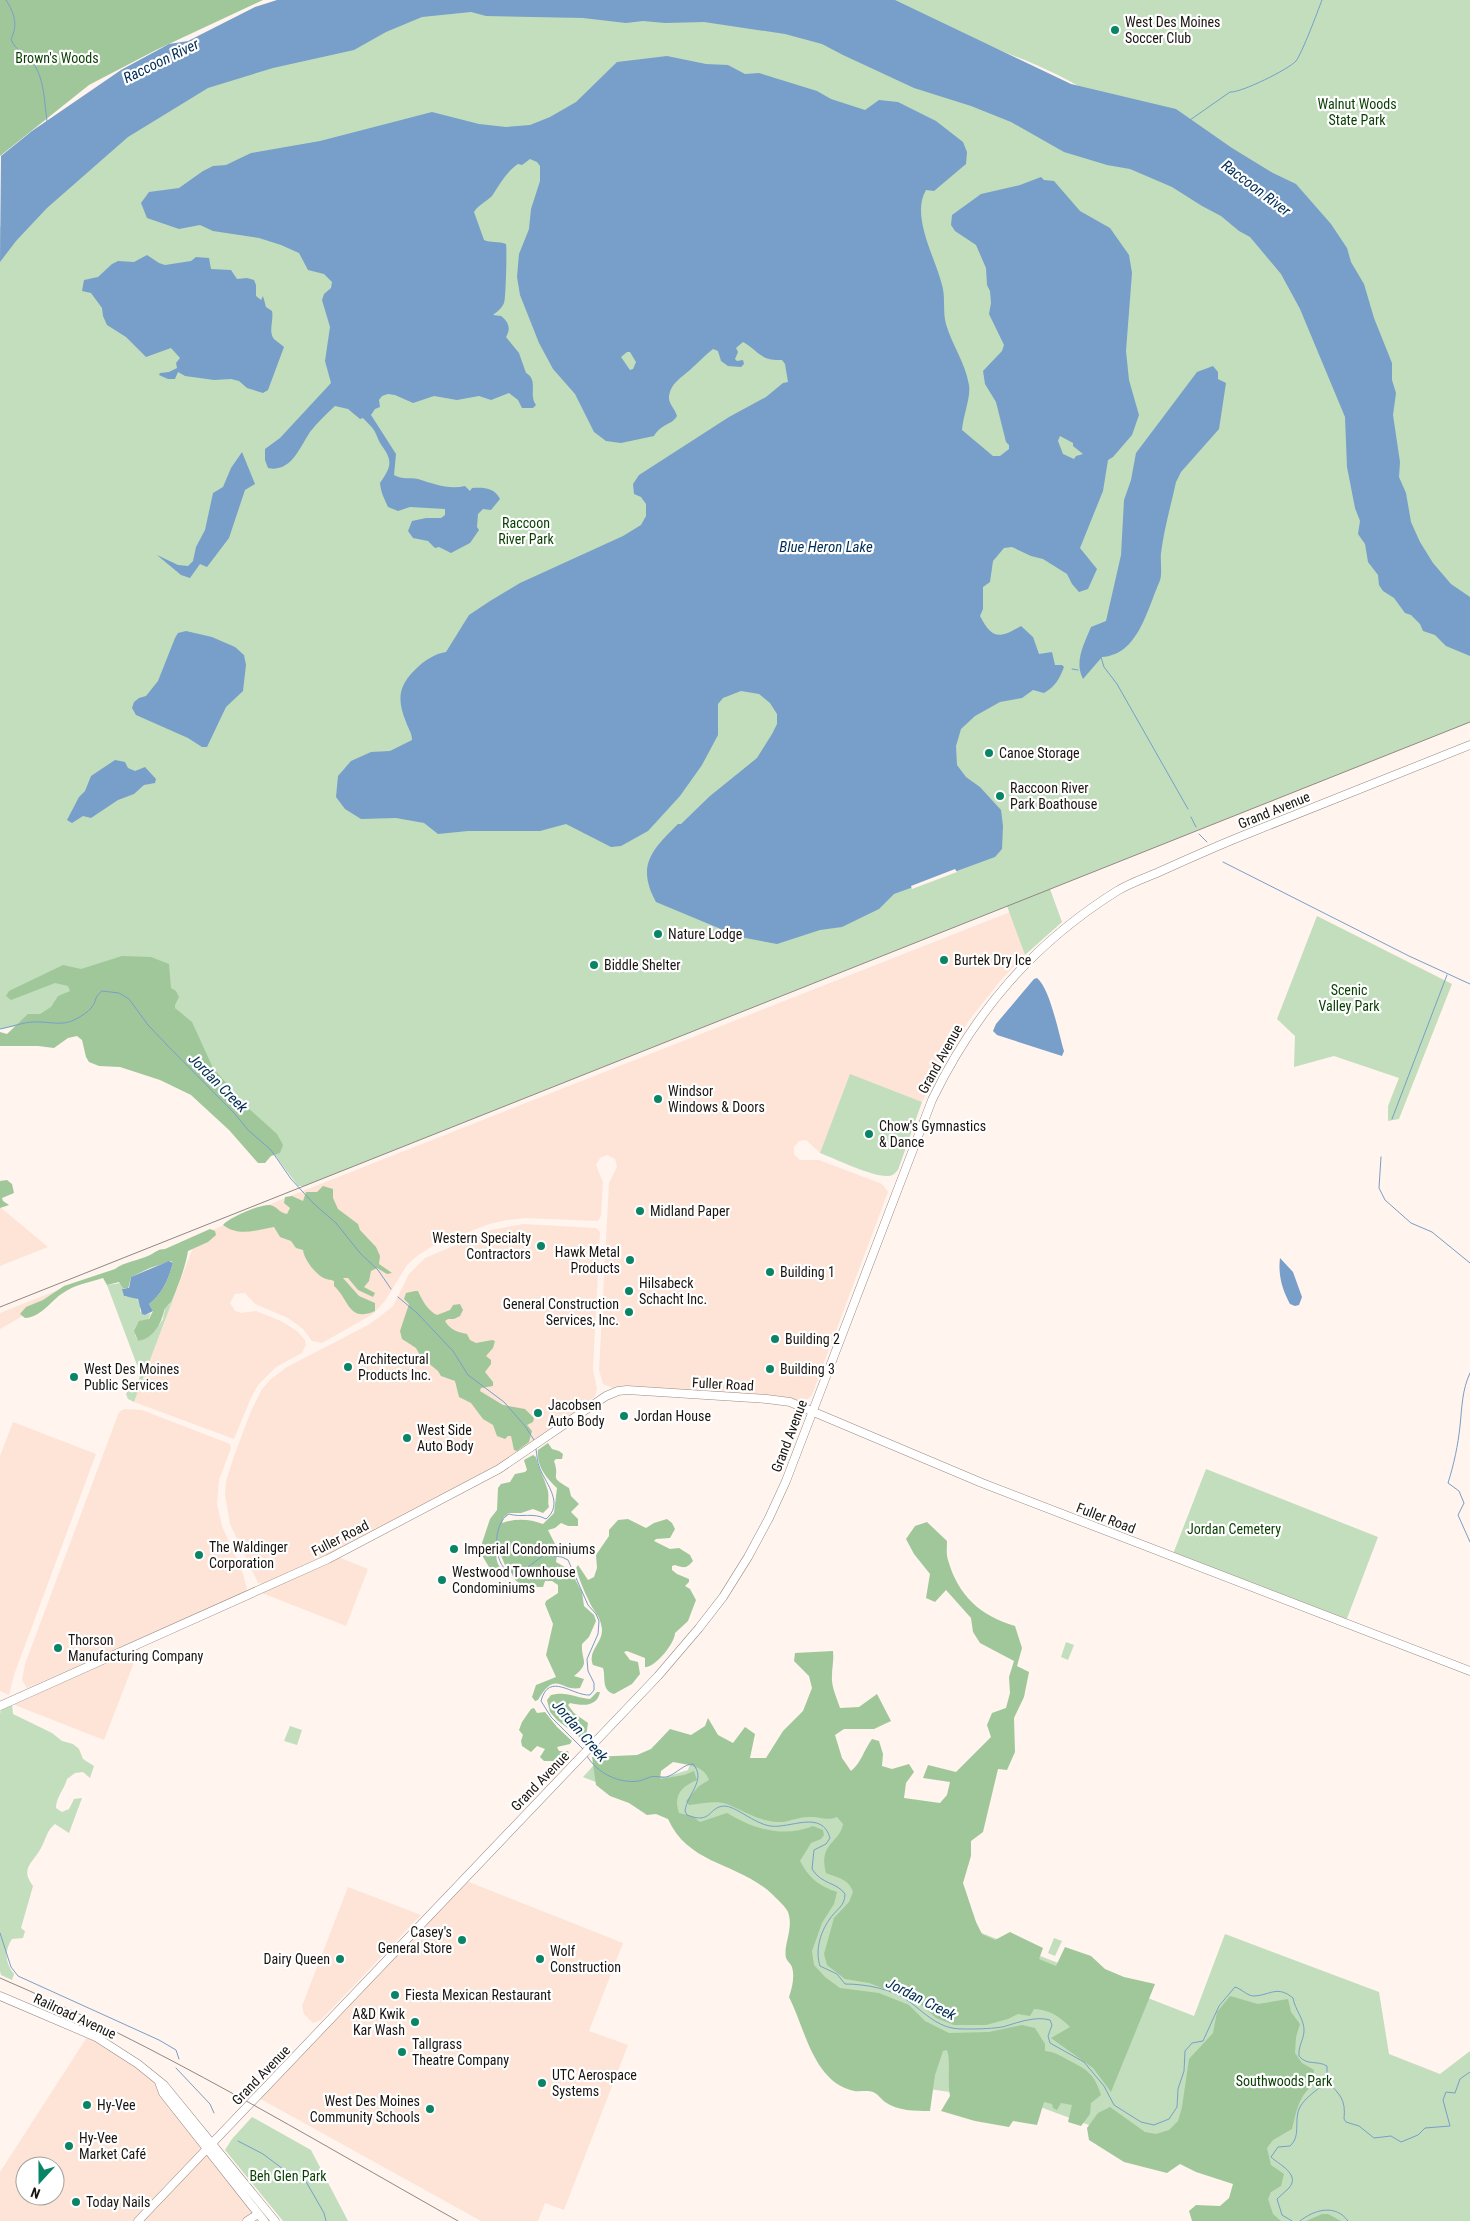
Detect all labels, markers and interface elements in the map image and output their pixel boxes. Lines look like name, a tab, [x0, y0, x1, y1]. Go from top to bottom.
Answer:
place label: West Des Moines Soccer Club	[1125, 14, 1220, 46]
marker: West Des Moines Soccer Club	[1109, 24, 1121, 36]
water label: Raccoon River	[120, 35, 202, 87]
park label: Brown's Woods	[15, 50, 99, 66]
park label: Walnut Woods State Park	[1317, 96, 1397, 128]
water label: Raccoon River	[1218, 156, 1294, 220]
park label: Raccoon River Park	[498, 515, 554, 547]
water label: Blue Heron Lake	[779, 538, 873, 556]
place label: Canoe Storage	[999, 745, 1080, 761]
marker: Canoe Storage	[983, 747, 995, 759]
place label: Raccoon River Park Boathouse	[1010, 780, 1098, 812]
street label: Grand Avenue	[1236, 788, 1313, 832]
marker: Raccoon River Park Boathouse	[994, 790, 1006, 802]
place label: Nature Lodge	[668, 926, 743, 942]
marker: Nature Lodge	[652, 928, 664, 940]
place label: Burtek Dry Ice	[954, 952, 1032, 968]
marker: Burtek Dry Ice	[938, 954, 950, 966]
place label: Biddle Shelter	[604, 957, 681, 973]
marker: Biddle Shelter	[588, 959, 600, 971]
park label: Scenic Valley Park	[1318, 982, 1380, 1014]
street label: Grand Avenue	[915, 1021, 966, 1096]
water label: Jordan Creek	[185, 1050, 252, 1117]
place label: Windsor Windows & Doors	[668, 1083, 765, 1115]
marker: Windsor Windows & Doors	[652, 1093, 664, 1105]
place label: Chow's Gymnastics & Dance	[879, 1118, 986, 1150]
marker: Chow's Gymnastics & Dance	[863, 1128, 875, 1140]
place label: Midland Paper	[650, 1203, 730, 1219]
marker: Midland Paper	[634, 1205, 646, 1217]
place label: Western Specialty Contractors	[432, 1230, 531, 1262]
marker: Western Specialty Contractors	[535, 1240, 547, 1252]
place label: Hawk Metal Products	[555, 1244, 620, 1276]
marker: Hawk Metal Products	[624, 1254, 636, 1266]
place label: Building 1	[780, 1264, 835, 1280]
marker: Building 1	[764, 1266, 776, 1278]
place label: Hilsabeck Schacht Inc.	[639, 1275, 707, 1307]
marker: Hilsabeck Schacht Inc.	[623, 1285, 635, 1297]
place label: General Construction Services, Inc.	[503, 1296, 619, 1328]
marker: General Construction Services, Inc.	[623, 1306, 635, 1318]
place label: Building 2	[785, 1331, 840, 1347]
marker: Building 2	[769, 1333, 781, 1345]
place label: Architectural Products Inc.	[358, 1351, 431, 1383]
place label: West Des Moines Public Services	[84, 1361, 179, 1393]
marker: Architectural Products Inc.	[342, 1361, 354, 1373]
place label: Building 3	[780, 1361, 835, 1377]
marker: Building 3	[764, 1363, 776, 1375]
marker: West Des Moines Public Services	[68, 1371, 80, 1383]
street label: Fuller Road	[692, 1374, 754, 1394]
place label: Jacobsen Auto Body	[548, 1397, 605, 1429]
street label: Grand Avenue	[768, 1397, 810, 1474]
marker: Jacobsen Auto Body	[532, 1407, 544, 1419]
place label: Jordan House	[634, 1408, 711, 1424]
marker: Jordan House	[618, 1410, 630, 1422]
place label: West Side Auto Body	[417, 1422, 474, 1454]
marker: West Side Auto Body	[401, 1432, 413, 1444]
street label: Fuller Road	[1074, 1499, 1138, 1537]
street label: Fuller Road	[309, 1517, 371, 1559]
park label: Jordan Cemetery	[1187, 1521, 1281, 1537]
place label: The Waldinger Corporation	[209, 1539, 288, 1571]
place label: Imperial Condominiums	[464, 1541, 595, 1557]
marker: Imperial Condominiums	[448, 1543, 460, 1555]
marker: The Waldinger Corporation	[193, 1549, 205, 1561]
place label: Westwood Townhouse Condominiums	[452, 1564, 576, 1596]
marker: Westwood Townhouse Condominiums	[436, 1574, 448, 1586]
place label: Thorson Manufacturing Company	[68, 1632, 204, 1664]
marker: Thorson Manufacturing Company	[52, 1642, 64, 1654]
water label: Jordan Creek	[548, 1696, 612, 1766]
street label: Grand Avenue	[508, 1748, 573, 1814]
place label: Casey's General Store	[378, 1924, 452, 1956]
marker: Casey's General Store	[456, 1934, 468, 1946]
place label: Wolf Construction	[550, 1943, 621, 1975]
place label: Dairy Queen	[264, 1951, 330, 1967]
marker: Dairy Queen	[334, 1953, 346, 1965]
marker: Wolf Construction	[534, 1953, 546, 1965]
water label: Jordan Creek	[883, 1974, 959, 2024]
place label: Fiesta Mexican Restaurant	[405, 1987, 551, 2003]
marker: Fiesta Mexican Restaurant	[389, 1989, 401, 2001]
street label: Railroad Avenue	[31, 1990, 119, 2042]
place label: A&D Kwik Kar Wash	[352, 2006, 406, 2038]
marker: A&D Kwik Kar Wash	[409, 2016, 421, 2028]
place label: Tallgrass Theatre Company	[412, 2036, 509, 2068]
street label: Grand Avenue	[229, 2042, 294, 2108]
marker: Tallgrass Theatre Company	[396, 2046, 408, 2058]
place label: UTC Aerospace Systems	[552, 2067, 637, 2099]
park label: Southwoods Park	[1236, 2073, 1333, 2089]
marker: UTC Aerospace Systems	[536, 2077, 548, 2089]
place label: West Des Moines Community Schools	[310, 2093, 420, 2125]
place label: Hy-Vee	[97, 2097, 136, 2113]
marker: Hy-Vee	[81, 2099, 93, 2111]
marker: West Des Moines Community Schools	[424, 2103, 436, 2115]
place label: Hy-Vee Market Café	[79, 2130, 147, 2162]
marker: Hy-Vee Market Café	[63, 2140, 75, 2152]
north arrow	[15, 2156, 65, 2206]
park label: Beh Glen Park	[249, 2168, 327, 2184]
text: N	[28, 2184, 42, 2202]
place label: Today Nails	[86, 2194, 150, 2210]
marker: Today Nails	[70, 2196, 82, 2208]

